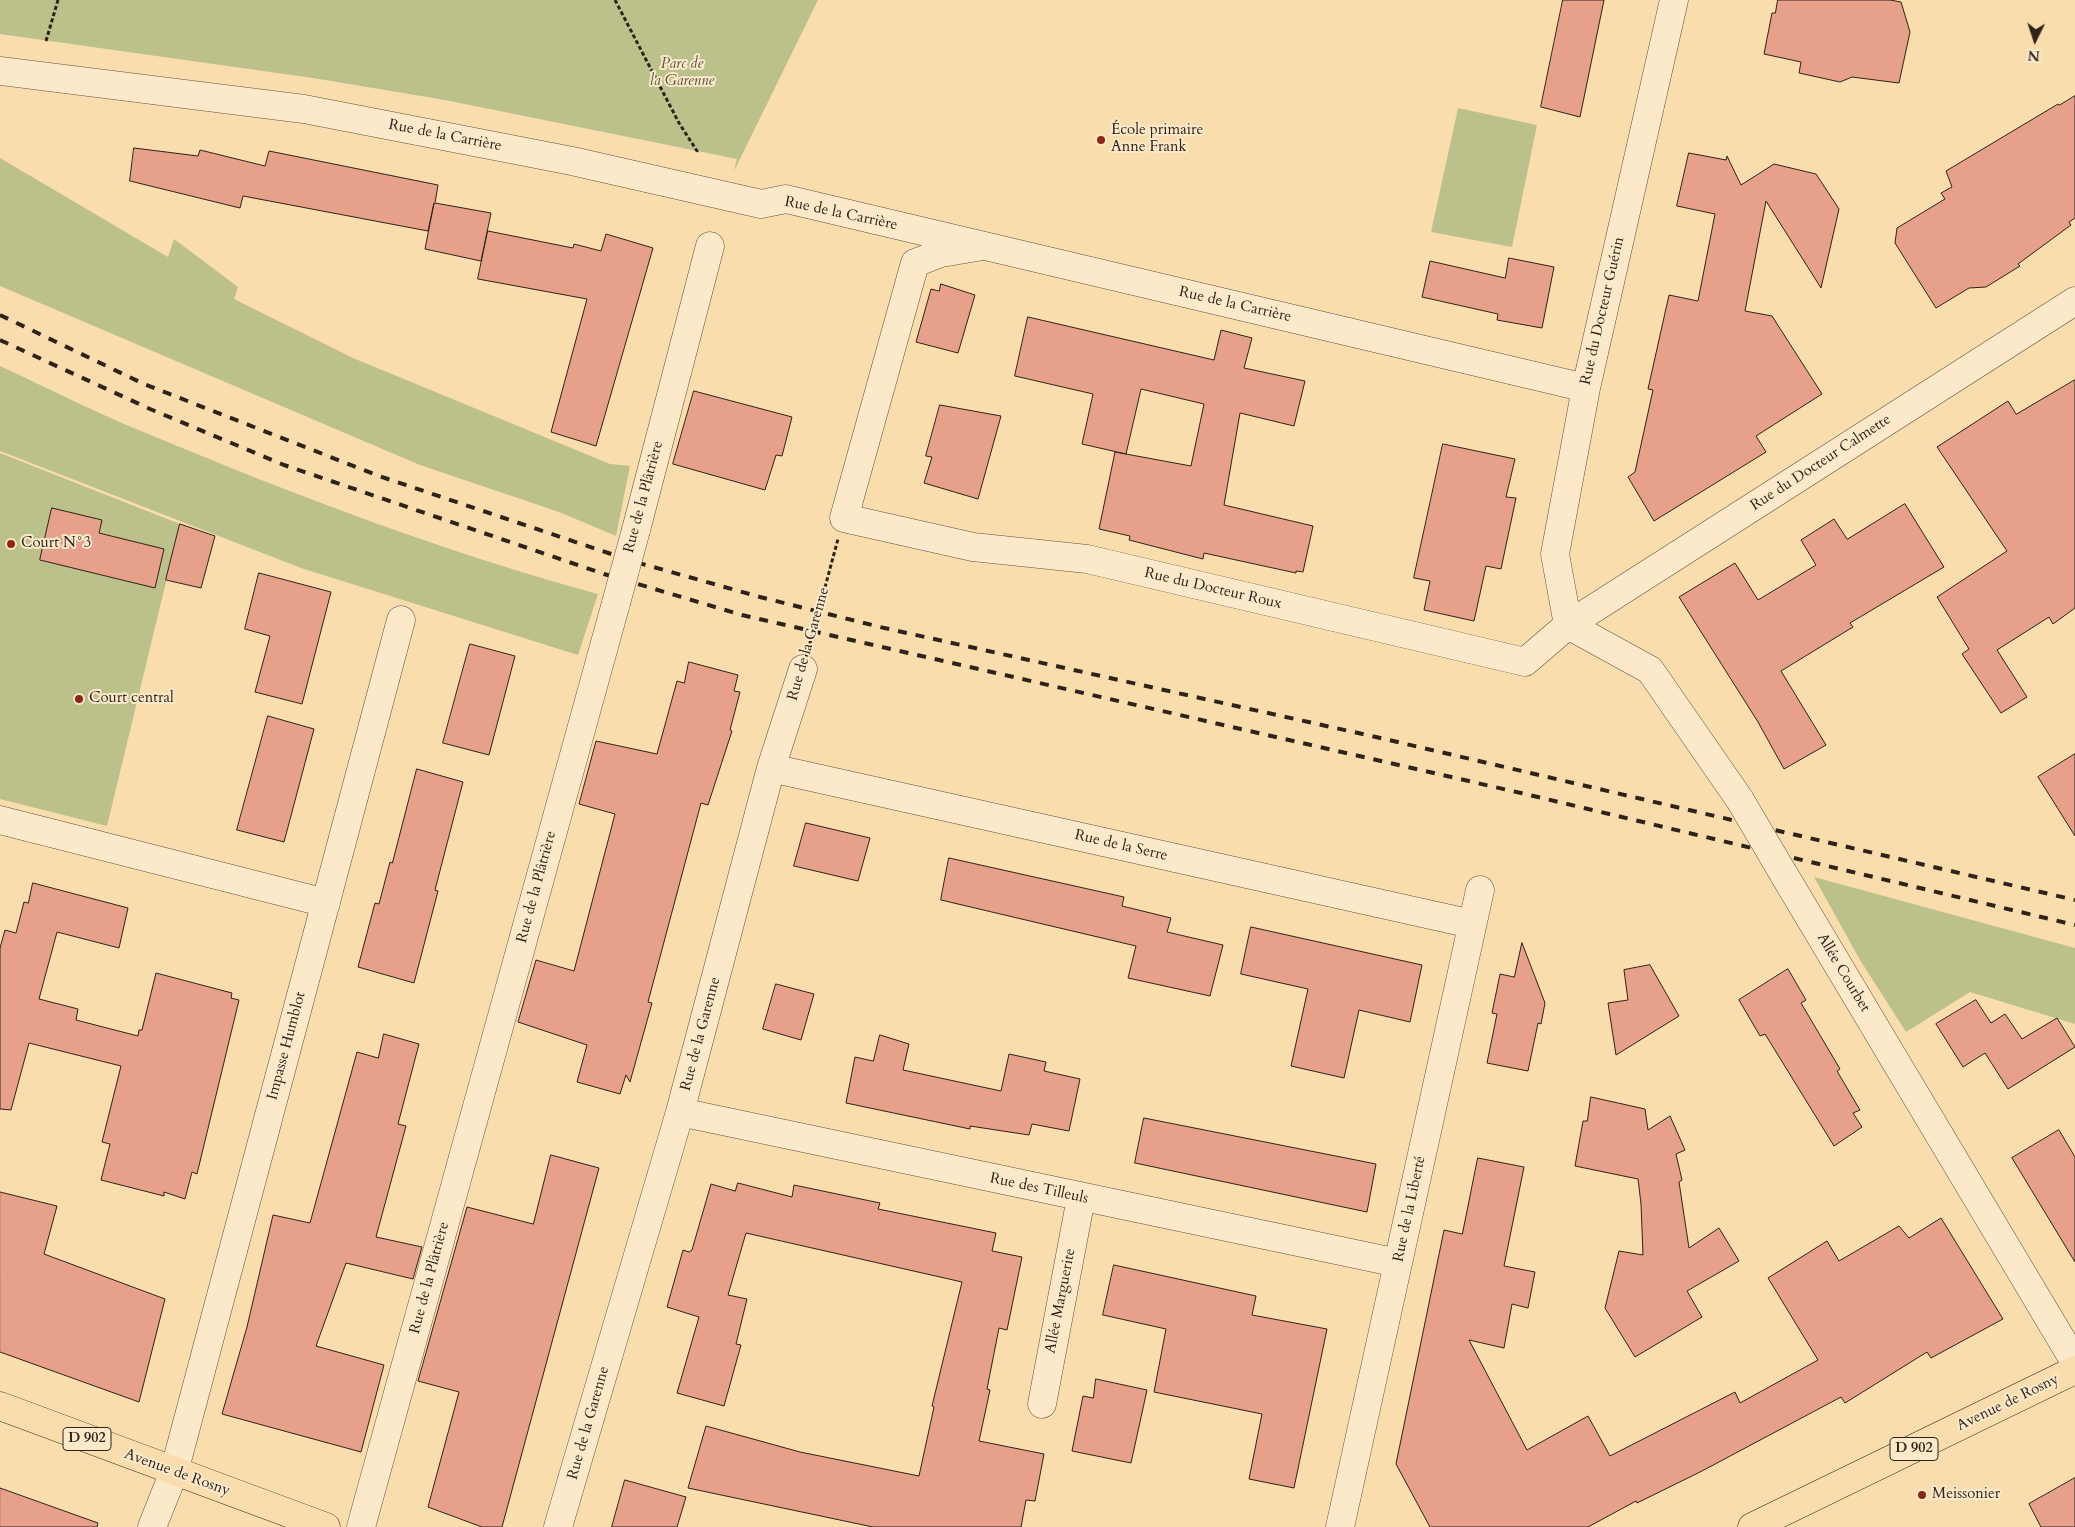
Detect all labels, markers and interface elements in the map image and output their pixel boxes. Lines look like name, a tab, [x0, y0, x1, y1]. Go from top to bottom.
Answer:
north arrow	[2010, 15, 2060, 65]
text: N	[2027, 46, 2041, 65]
park label: Parc de la Garenne	[650, 56, 714, 91]
street label: Rue de la Carrière	[387, 116, 503, 156]
place label: École primaire Anne Frank	[1111, 122, 1203, 157]
marker: École primaire Anne Frank	[1095, 134, 1107, 146]
street label: Rue de la Carrière	[783, 193, 899, 235]
street label: Rue du Docteur Guérin	[1577, 235, 1629, 387]
street label: Rue de la Carrière	[1177, 283, 1293, 327]
street label: Rue du Docteur Calmette	[1747, 411, 1895, 515]
street label: Rue de la Plâtrière	[620, 439, 668, 555]
place label: Court N°3	[21, 535, 91, 553]
marker: Court N°3	[5, 538, 17, 550]
street label: Rue du Docteur Roux	[1143, 564, 1283, 614]
street label: Rue de la Garenne	[784, 585, 834, 703]
place label: Court central	[89, 690, 174, 708]
marker: Court central	[73, 693, 85, 705]
street label: Rue de la Serre	[1073, 827, 1169, 865]
street label: Rue de la Plâtrière	[513, 829, 561, 945]
street label: Allée Courbet	[1812, 930, 1874, 1016]
street label: Rue de la Garenne	[677, 975, 725, 1093]
street label: Impasse Humblot	[264, 990, 310, 1102]
street label: Rue de la Liberté	[1390, 1154, 1430, 1264]
street label: Rue des Tilleuls	[988, 1170, 1090, 1208]
street label: Rue de la Plâtrière	[406, 1220, 454, 1336]
street label: Allée Marguerite	[1042, 1247, 1080, 1355]
street label: Rue de la Garenne	[564, 1364, 614, 1482]
street label: Avenue de Rosny	[1954, 1370, 2062, 1436]
road number: D 902	[63, 1428, 111, 1450]
road number: D 902	[1890, 1438, 1938, 1460]
street label: Avenue de Rosny	[122, 1445, 232, 1501]
place label: Meissonier	[1932, 1486, 2000, 1504]
marker: Meissonier	[1916, 1489, 1928, 1501]

